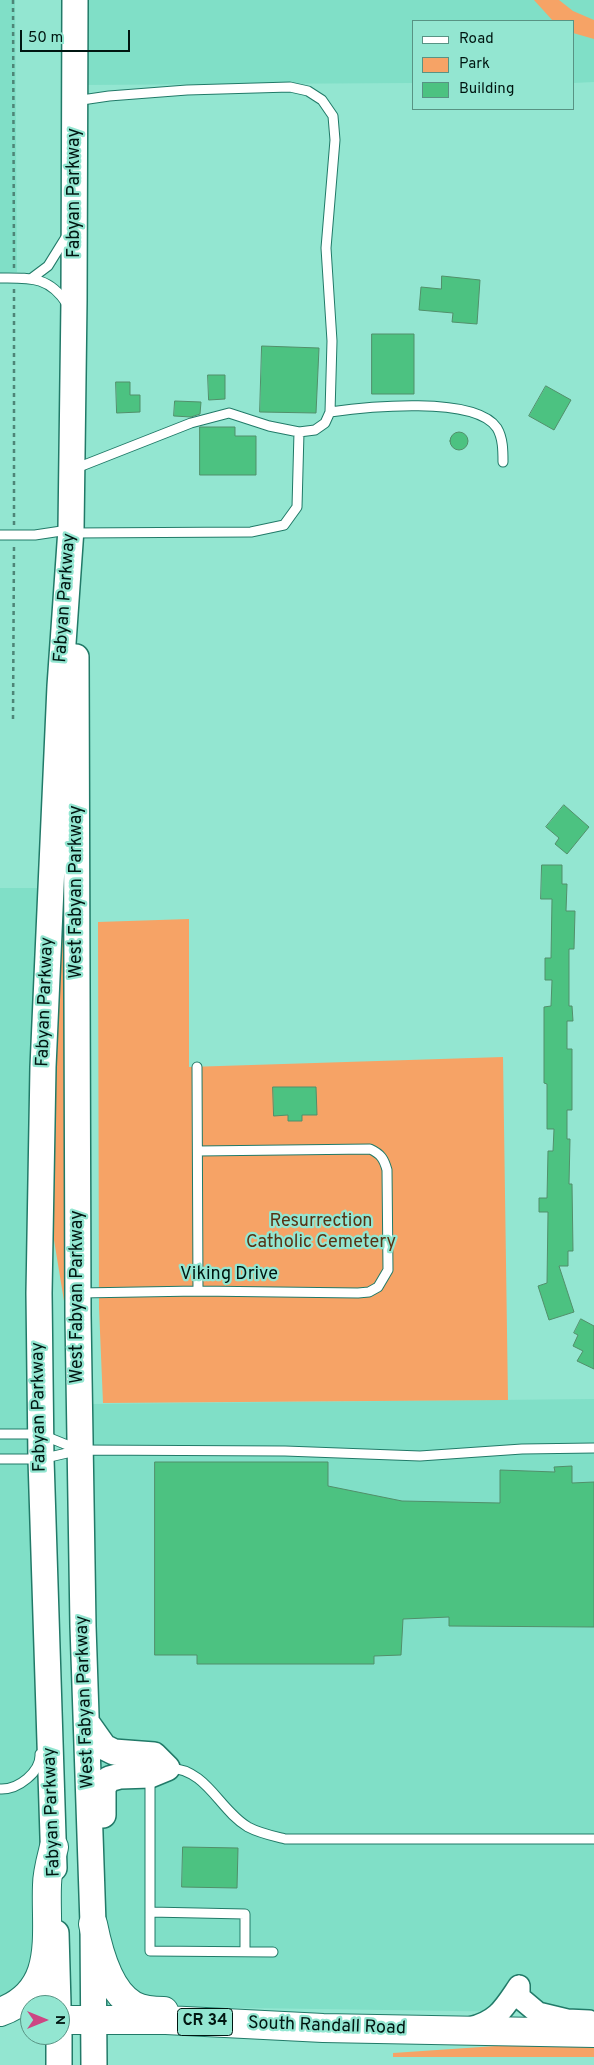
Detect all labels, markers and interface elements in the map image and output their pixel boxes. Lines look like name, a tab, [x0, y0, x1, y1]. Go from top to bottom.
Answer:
scale bar	[22, 20, 132, 52]
legend	[412, 20, 574, 110]
text: 50 m	[28, 29, 63, 48]
text: Road	[459, 30, 494, 49]
text: Park	[459, 55, 490, 74]
text: Building	[459, 80, 514, 99]
street label: Fabyan Parkway	[64, 128, 86, 258]
street label: Fabyan Parkway	[51, 532, 81, 664]
street label: West Fabyan Parkway	[66, 805, 88, 979]
street label: Fabyan Parkway	[33, 937, 59, 1067]
street label: West Fabyan Parkway	[67, 1210, 89, 1384]
park label: Resurrection Catholic Cemetery	[246, 1211, 396, 1254]
street label: Viking Drive	[180, 1264, 278, 1286]
street label: Fabyan Parkway	[28, 1342, 52, 1472]
street label: West Fabyan Parkway	[72, 1615, 100, 1789]
street label: Fabyan Parkway	[40, 1747, 66, 1877]
north arrow	[20, 1995, 70, 2045]
road number: CR 34	[178, 2008, 232, 2035]
street label: South Randall Road	[248, 2013, 406, 2041]
text: N	[51, 2015, 68, 2025]

